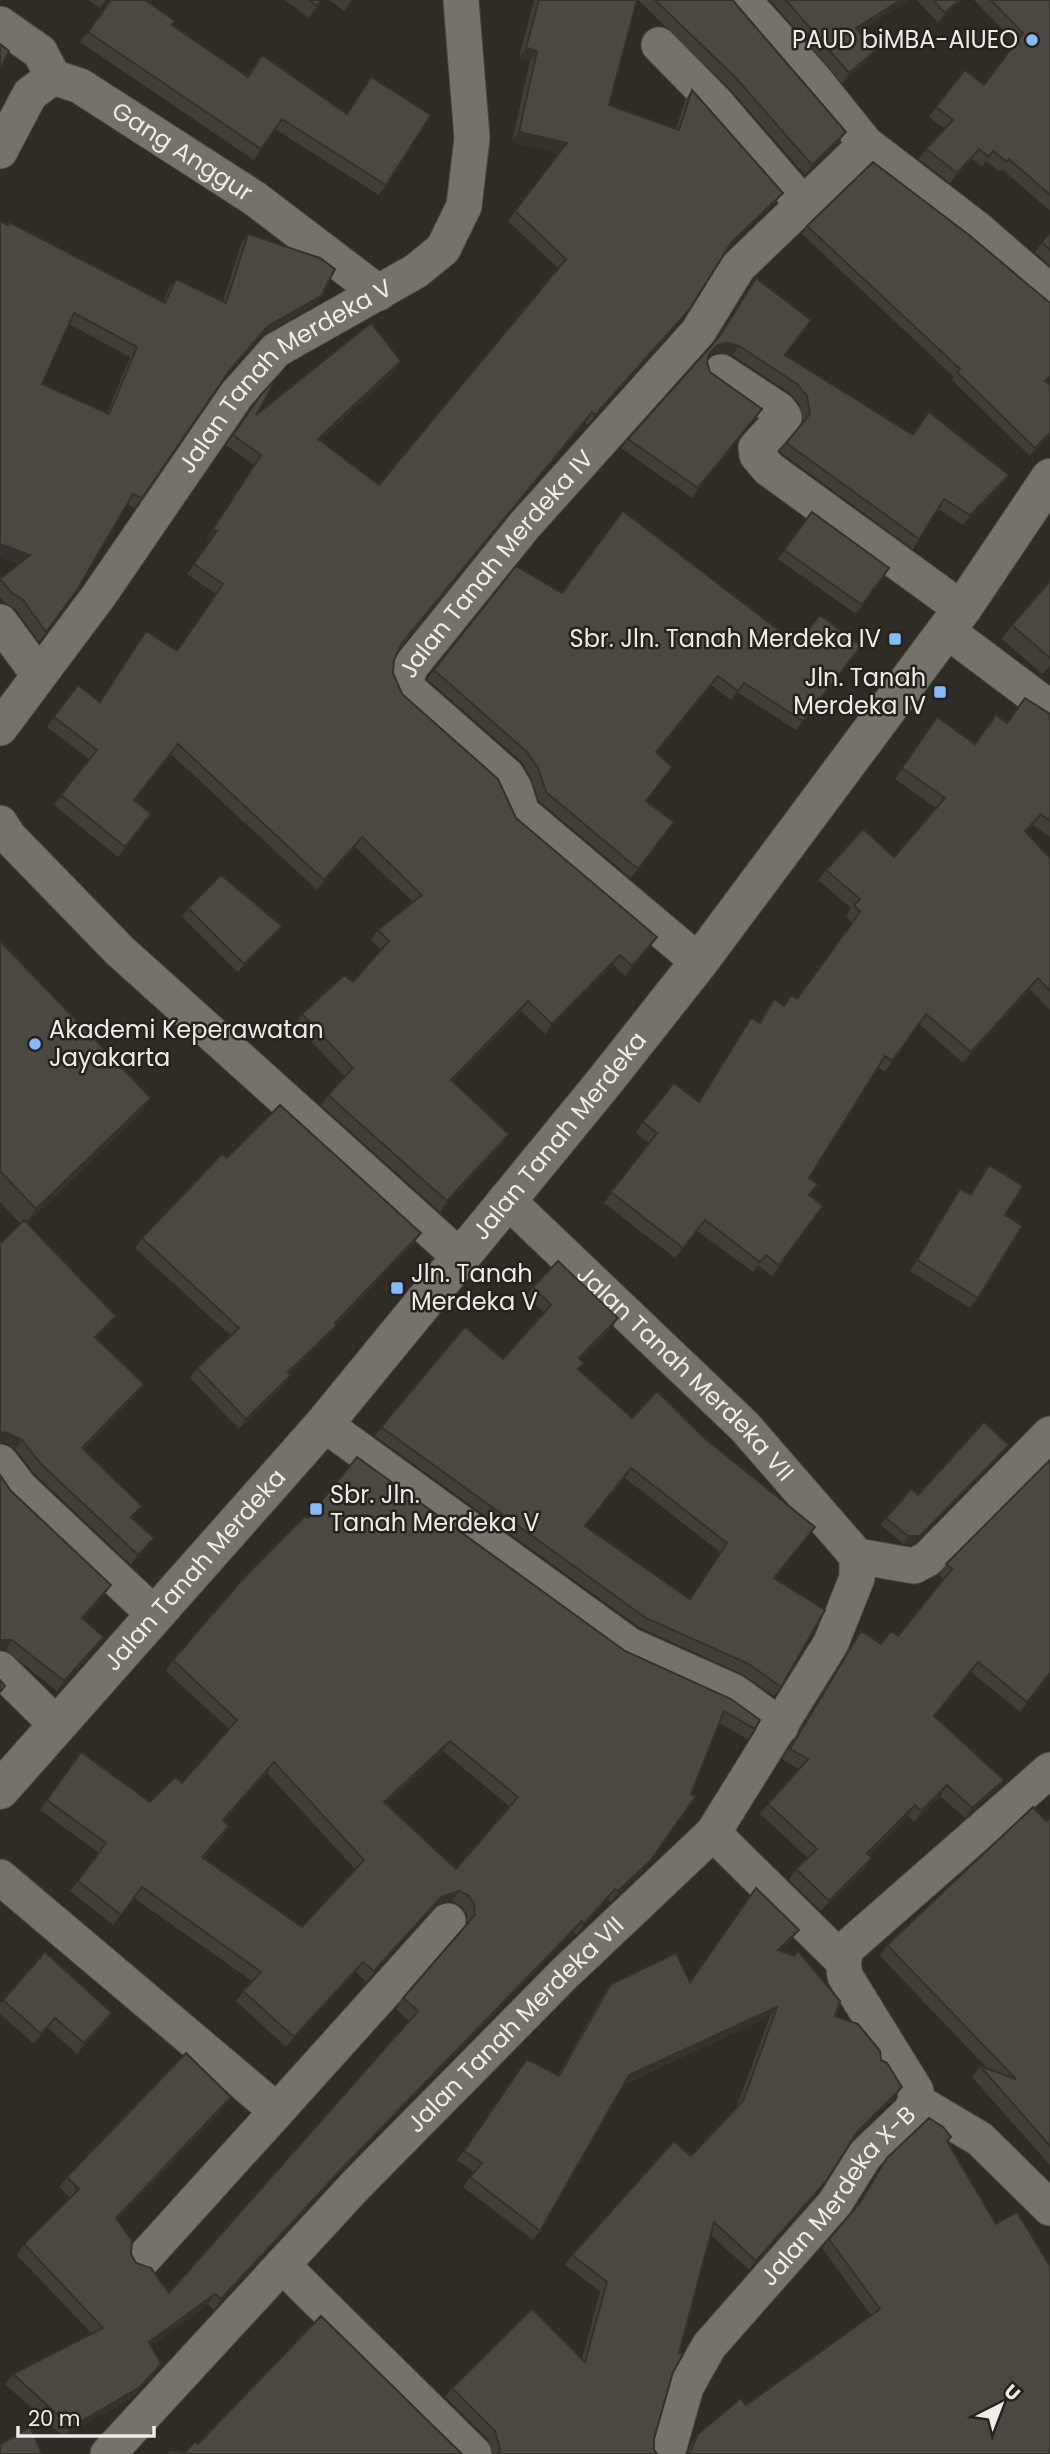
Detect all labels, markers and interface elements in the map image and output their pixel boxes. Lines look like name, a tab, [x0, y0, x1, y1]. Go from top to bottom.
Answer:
place label: PAUD biMBA-AIUEO	[792, 23, 1018, 56]
marker: PAUD biMBA-AIUEO	[1024, 32, 1040, 48]
street label: Gang Anggur	[106, 94, 259, 209]
street label: Jalan Tanah Merdeka V	[171, 271, 398, 480]
street label: Jalan Tanah Merdeka IV	[391, 442, 601, 683]
place label: Sbr. Jln. Tanah Merdeka IV	[570, 622, 881, 655]
marker: Sbr. Jln. Tanah Merdeka IV	[887, 631, 903, 647]
place label: Jln. Tanah Merdeka IV	[793, 661, 926, 722]
marker: Jln. Tanah Merdeka IV	[932, 684, 948, 700]
place label: Akademi Keperawatan Jayakarta	[49, 1013, 324, 1074]
street label: Jalan Tanah Merdeka	[464, 1024, 654, 1247]
marker: Akademi Keperawatan Jayakarta	[27, 1036, 43, 1052]
place label: Jln. Tanah Merdeka V	[411, 1257, 538, 1318]
street label: Jalan Tanah Merdeka VII	[569, 1258, 802, 1488]
marker: Jln. Tanah Merdeka V	[389, 1280, 405, 1296]
street label: Jalan Tanah Merdeka	[96, 1461, 293, 1678]
place label: Sbr. Jln. Tanah Merdeka V	[330, 1478, 539, 1539]
marker: Sbr. Jln. Tanah Merdeka V	[308, 1501, 324, 1517]
street label: Jalan Tanah Merdeka VII	[399, 1909, 631, 2140]
street label: Jalan Merdeka X-B	[753, 2098, 923, 2293]
north arrow	[966, 2370, 1036, 2440]
text: U	[998, 2378, 1026, 2407]
scale bar	[18, 2394, 154, 2438]
text: 20 m	[28, 2404, 81, 2433]

